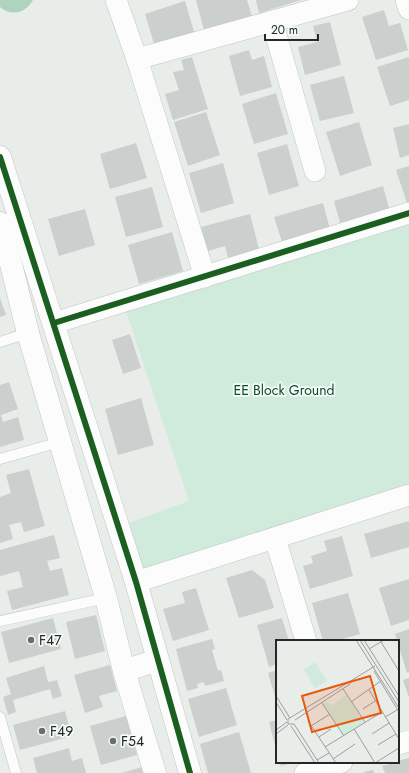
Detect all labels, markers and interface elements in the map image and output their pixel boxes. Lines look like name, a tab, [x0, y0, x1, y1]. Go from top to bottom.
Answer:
scale bar	[265, 16, 318, 42]
text: 20 m	[271, 21, 298, 39]
park label: EE Block Ground	[233, 380, 335, 400]
place label: F47	[39, 630, 62, 650]
marker: F47	[26, 635, 36, 645]
inset map	[276, 640, 399, 763]
place label: F49	[50, 721, 73, 741]
marker: F49	[37, 726, 47, 736]
place label: F54	[121, 731, 144, 751]
marker: F54	[108, 736, 118, 746]

